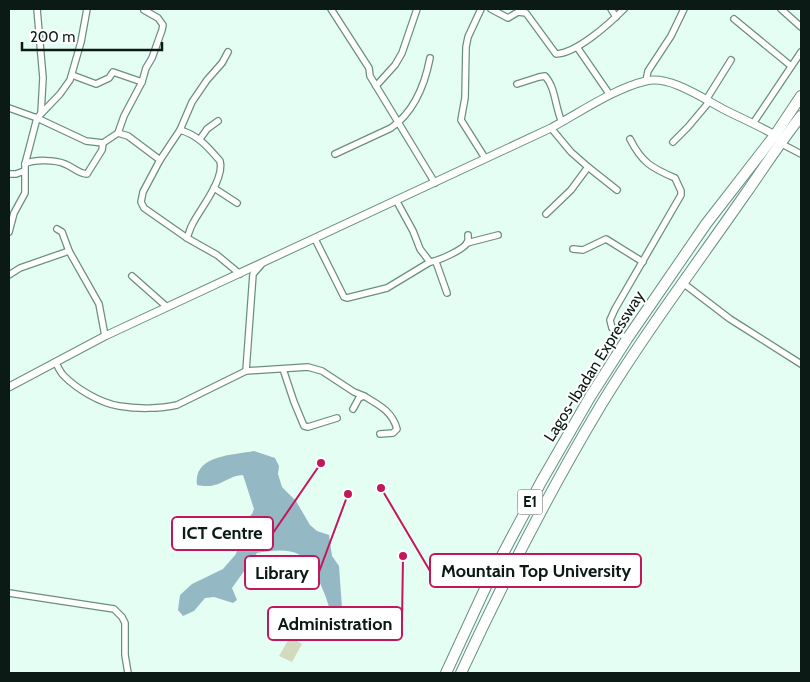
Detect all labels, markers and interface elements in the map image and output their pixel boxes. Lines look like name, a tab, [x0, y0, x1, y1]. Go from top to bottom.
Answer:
scale bar	[22, 20, 162, 52]
text: 200 m	[30, 28, 75, 46]
street label: Lagos-Ibadan Expressway	[540, 287, 648, 445]
road number: E1	[518, 490, 542, 514]
callout: ICT Centre	[172, 517, 273, 550]
text: ICT Centre	[181, 522, 263, 544]
callout: Mountain Top University	[430, 554, 641, 587]
callout: Library	[245, 556, 319, 589]
text: Mountain Top University	[441, 560, 631, 582]
text: Library	[255, 562, 309, 584]
callout: Administration	[268, 607, 402, 640]
text: Administration	[278, 613, 392, 635]

